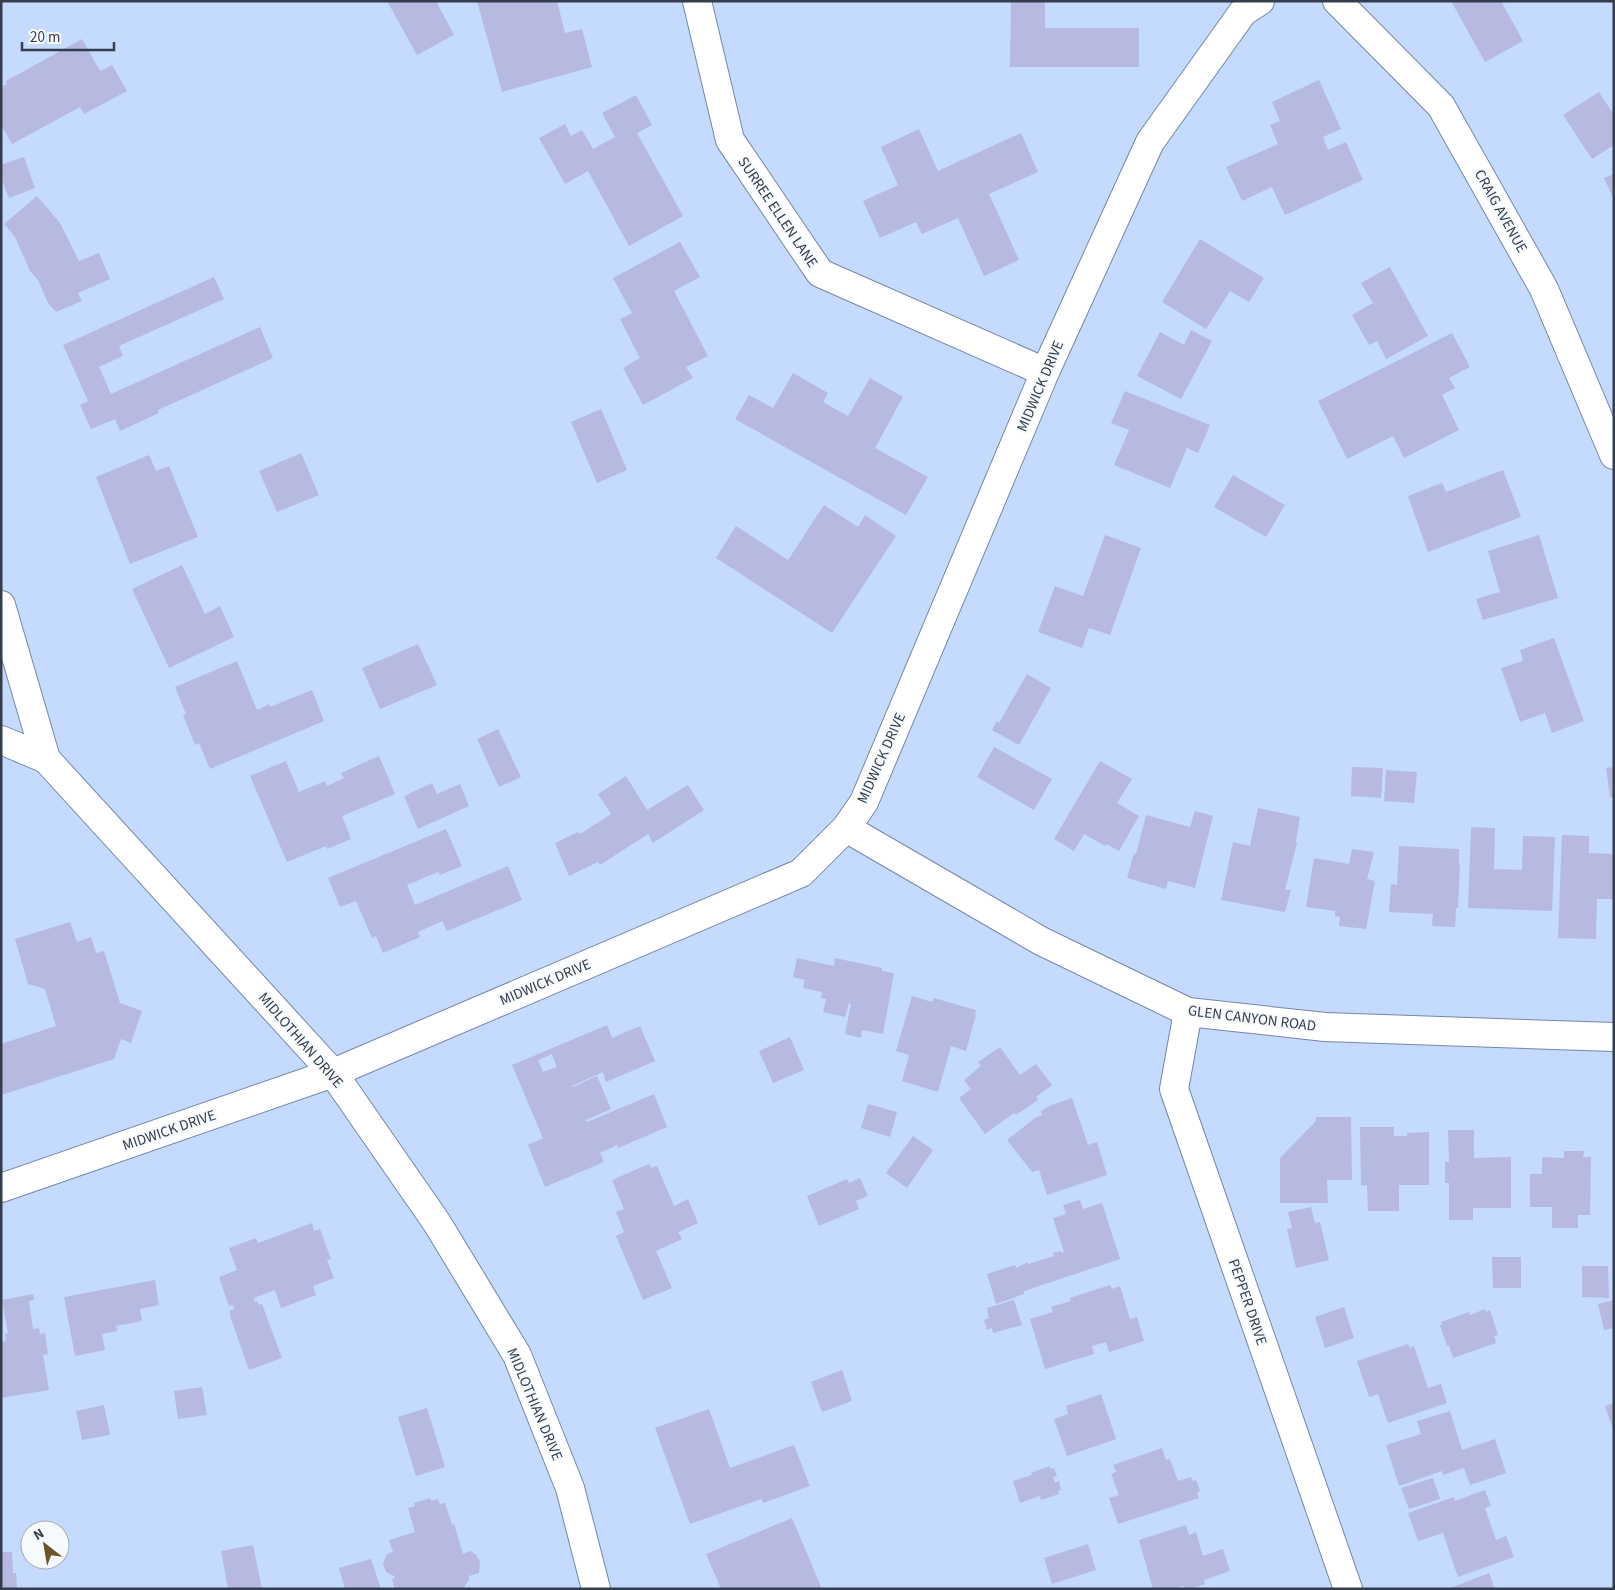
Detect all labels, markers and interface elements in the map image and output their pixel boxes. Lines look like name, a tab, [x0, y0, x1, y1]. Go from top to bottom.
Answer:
scale bar	[22, 20, 115, 52]
text: 20 m	[30, 27, 60, 48]
street label: SURREE ELLEN LANE	[733, 153, 823, 272]
street label: CRAIG AVENUE	[1469, 166, 1532, 257]
street label: MIDWICK DRIVE	[1012, 337, 1069, 435]
street label: MIDWICK DRIVE	[852, 709, 911, 807]
street label: MIDWICK DRIVE	[496, 954, 594, 1011]
street label: MIDLOTHIAN DRIVE	[253, 988, 348, 1093]
street label: GLEN CANYON ROAD	[1187, 1000, 1317, 1037]
street label: MIDWICK DRIVE	[120, 1105, 219, 1156]
street label: PEPPER DRIVE	[1223, 1256, 1272, 1348]
street label: MIDLOTHIAN DRIVE	[501, 1345, 568, 1464]
north arrow	[20, 1520, 70, 1570]
text: N	[30, 1524, 48, 1546]

